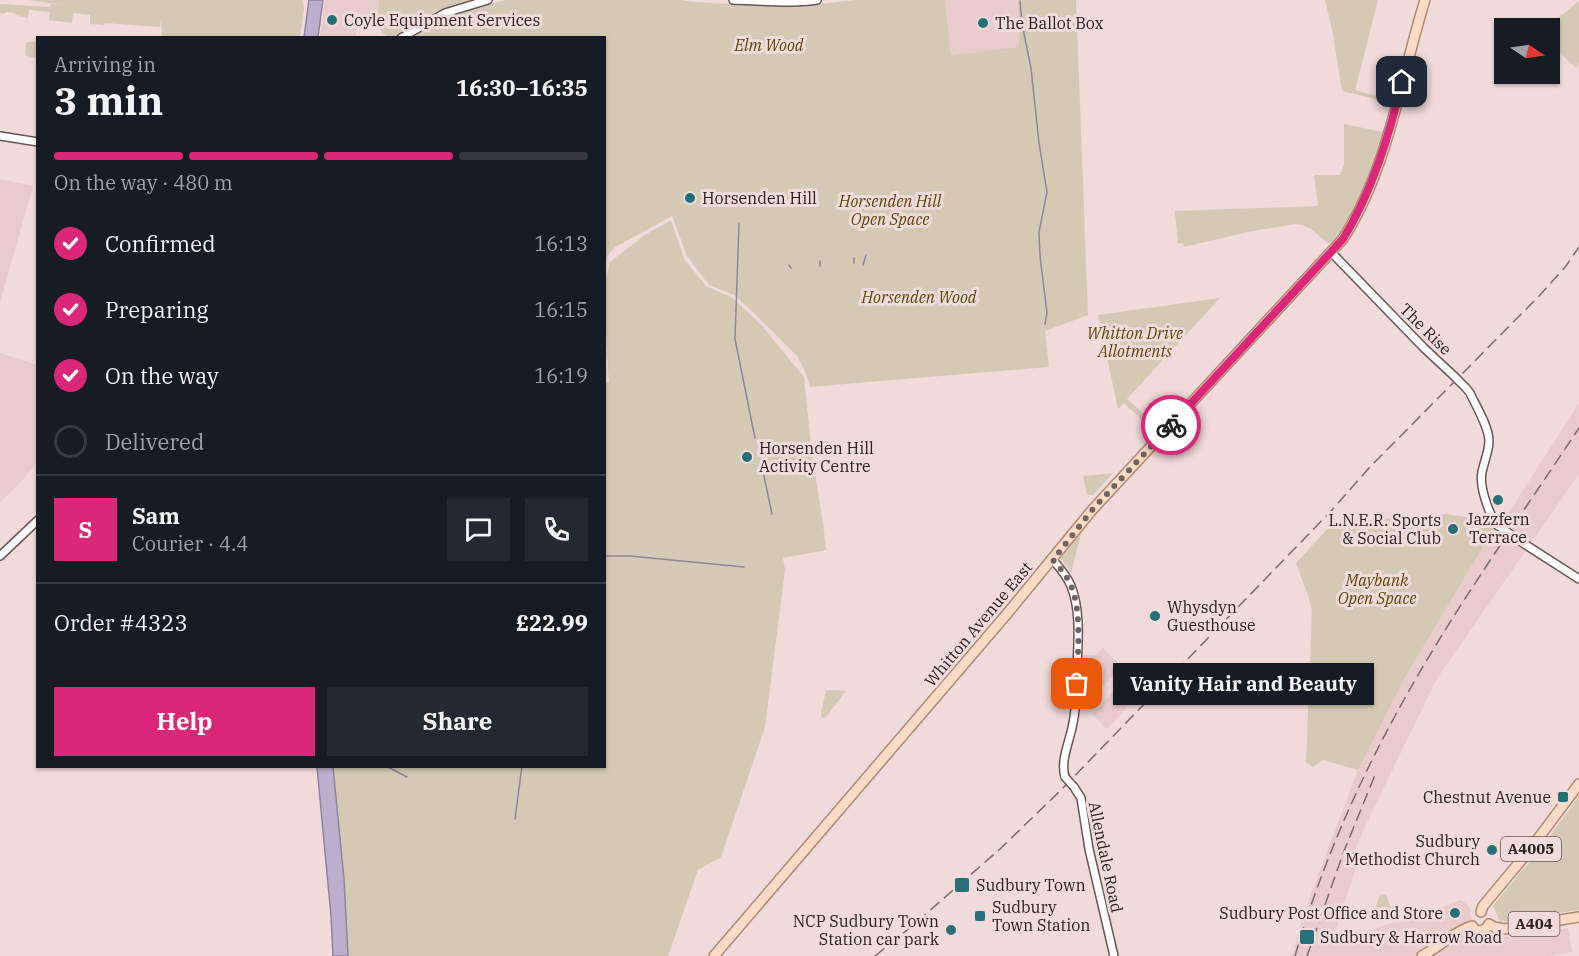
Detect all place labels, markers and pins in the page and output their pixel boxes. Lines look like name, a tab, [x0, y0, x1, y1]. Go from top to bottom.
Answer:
place label: Coyle Equipment Services	[344, 10, 540, 30]
marker: Coyle Equipment Services	[325, 13, 339, 27]
place label: The Ballot Box	[995, 13, 1104, 33]
marker: The Ballot Box	[976, 16, 990, 30]
pin	[1376, 56, 1427, 107]
place label: Horsenden Hill	[702, 188, 817, 208]
marker: Horsenden Hill	[683, 191, 697, 205]
place label: Horsenden Hill Activity Centre	[759, 438, 874, 476]
marker: Horsenden Hill Activity Centre	[740, 450, 754, 464]
marker: Jazzfern Terrace	[1491, 493, 1505, 507]
place label: Jazzfern Terrace	[1466, 509, 1530, 547]
place label: L.N.E.R. Sports & Social Club	[1328, 510, 1441, 548]
marker: L.N.E.R. Sports & Social Club	[1446, 522, 1460, 536]
place label: Whysdyn Guesthouse	[1167, 597, 1256, 635]
marker: Whysdyn Guesthouse	[1148, 609, 1162, 623]
pin	[1051, 658, 1102, 709]
callout: Vanity Hair and Beauty	[1113, 663, 1374, 705]
place label: Chestnut Avenue	[1423, 787, 1551, 807]
marker: Chestnut Avenue	[1556, 790, 1570, 804]
place label: Sudbury Methodist Church	[1345, 831, 1480, 869]
marker: Sudbury Methodist Church	[1485, 843, 1499, 857]
place label: Sudbury Town	[976, 875, 1086, 895]
marker: Sudbury Town	[953, 876, 971, 894]
place label: Sudbury Town Station	[992, 897, 1091, 935]
place label: Sudbury Post Office and Store	[1219, 903, 1443, 923]
marker: Sudbury Post Office and Store	[1448, 906, 1462, 920]
marker: Sudbury Town Station	[973, 909, 987, 923]
place label: NCP Sudbury Town Station car park	[793, 911, 940, 949]
marker: NCP Sudbury Town Station car park	[944, 923, 958, 937]
place label: Sudbury & Harrow Road	[1320, 927, 1502, 947]
marker: Sudbury & Harrow Road	[1298, 928, 1316, 946]

